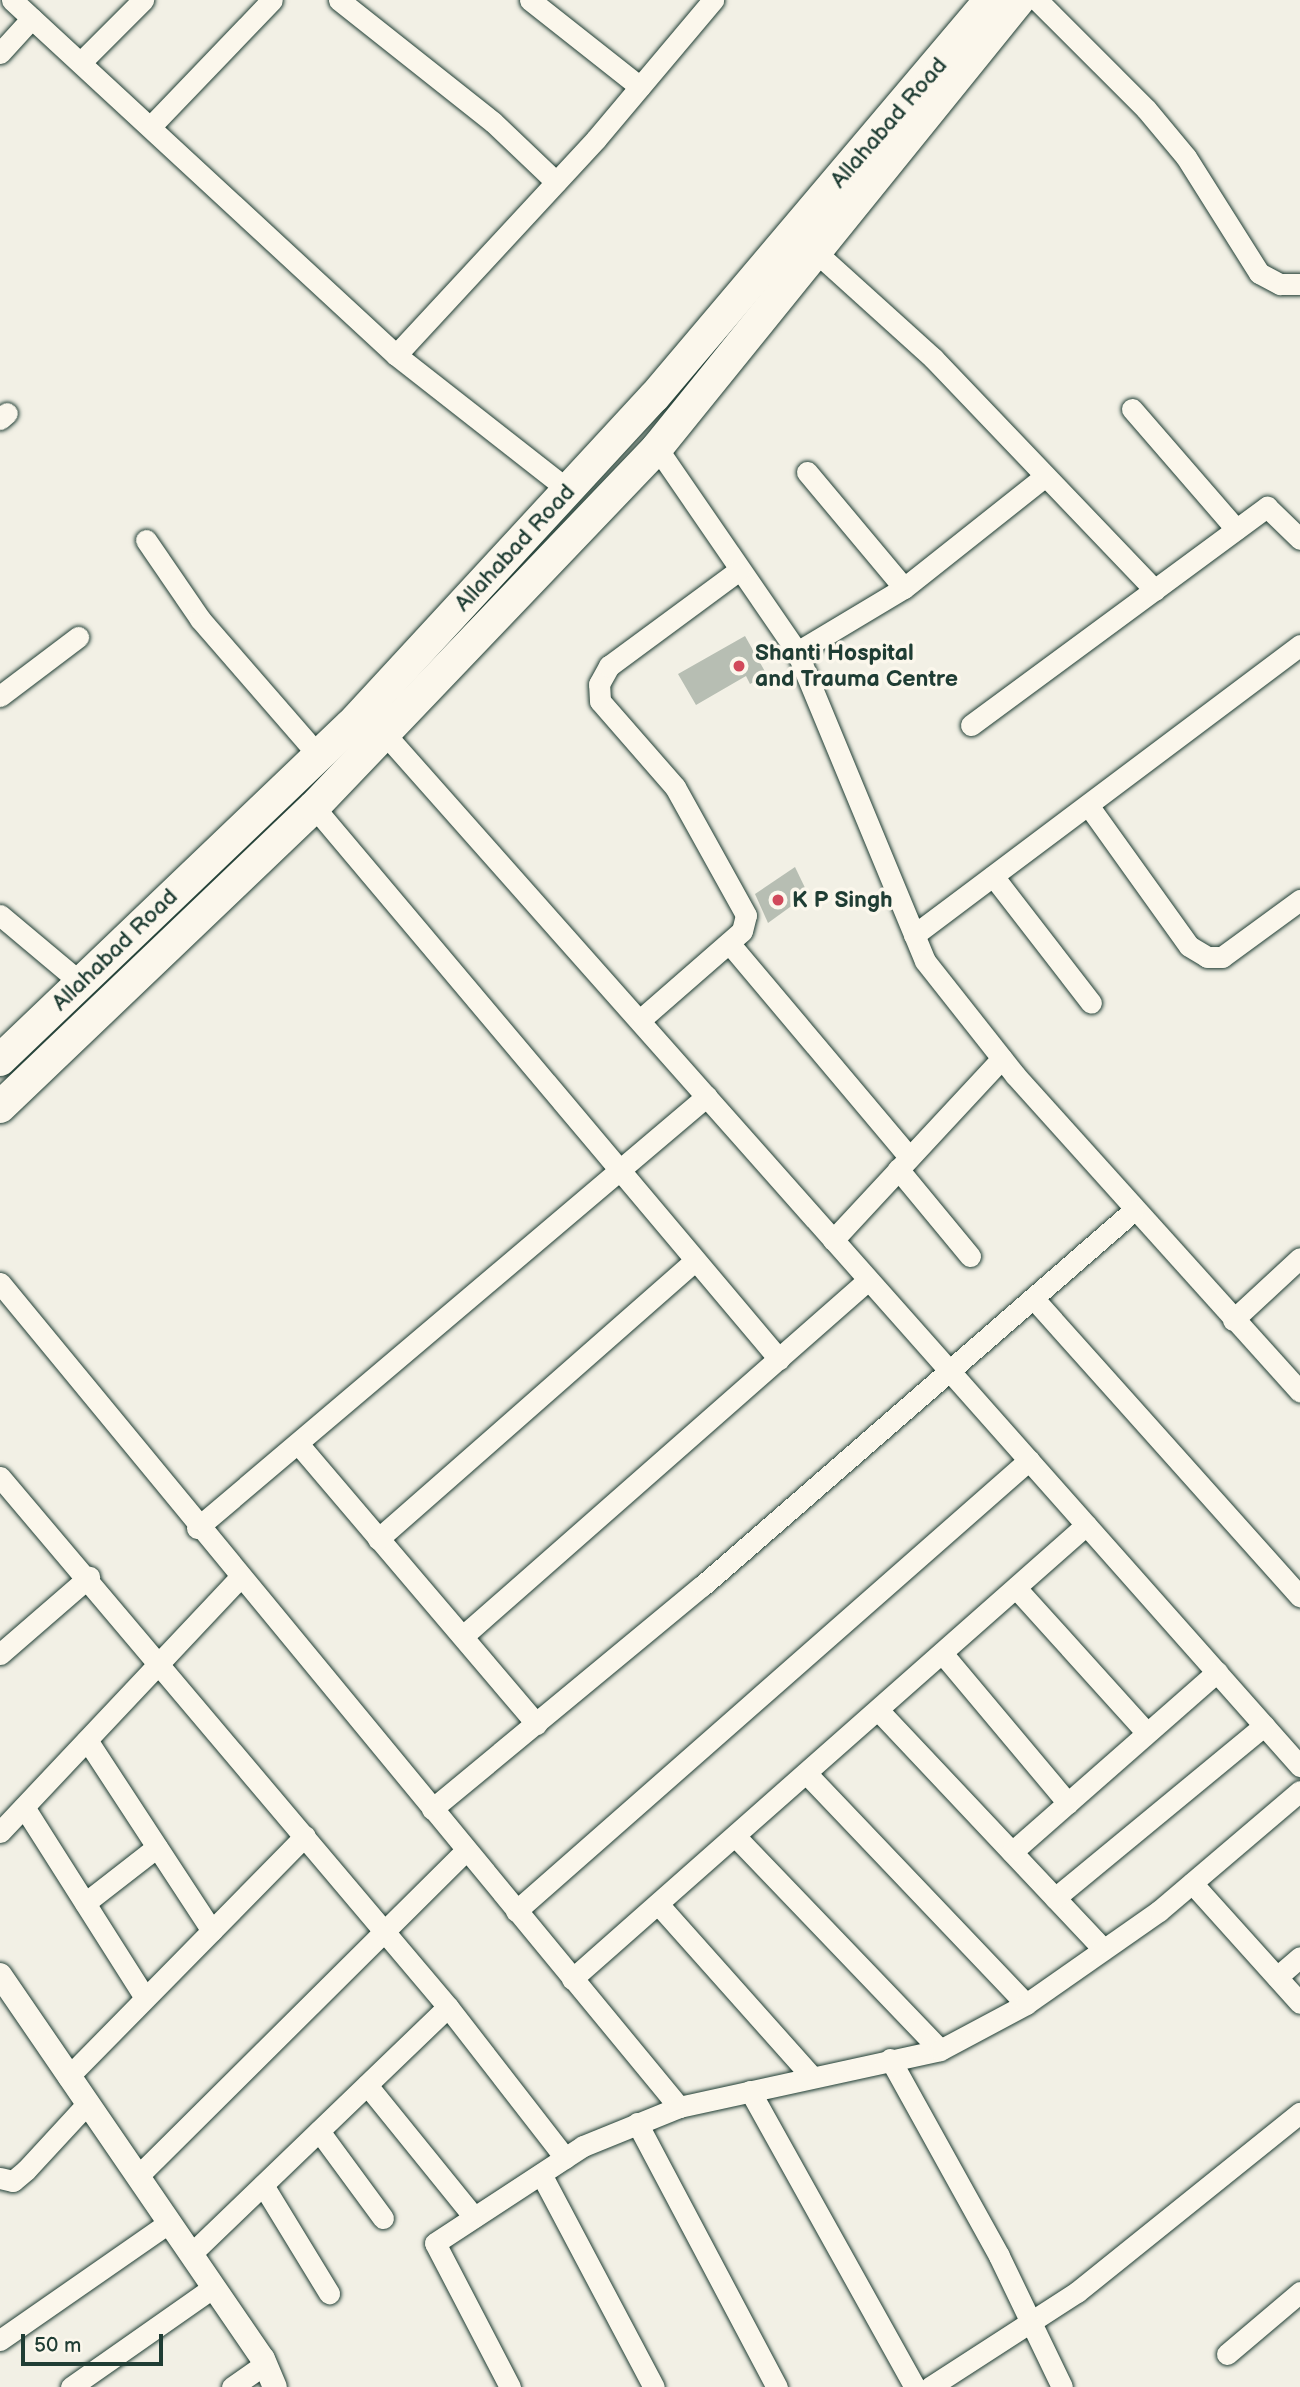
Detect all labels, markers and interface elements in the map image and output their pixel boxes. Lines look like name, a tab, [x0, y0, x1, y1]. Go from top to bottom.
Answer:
street label: Allahabad Road	[825, 52, 953, 194]
street label: Allahabad Road	[449, 479, 581, 617]
place label: Shanti Hospital and Trauma Centre	[755, 639, 958, 693]
marker: Shanti Hospital and Trauma Centre	[729, 656, 749, 676]
street label: Allahabad Road	[46, 883, 184, 1017]
place label: K P Singh	[792, 886, 892, 914]
marker: K P Singh	[770, 892, 786, 908]
scale bar	[24, 2320, 166, 2364]
text: 50 m	[34, 2333, 81, 2358]

